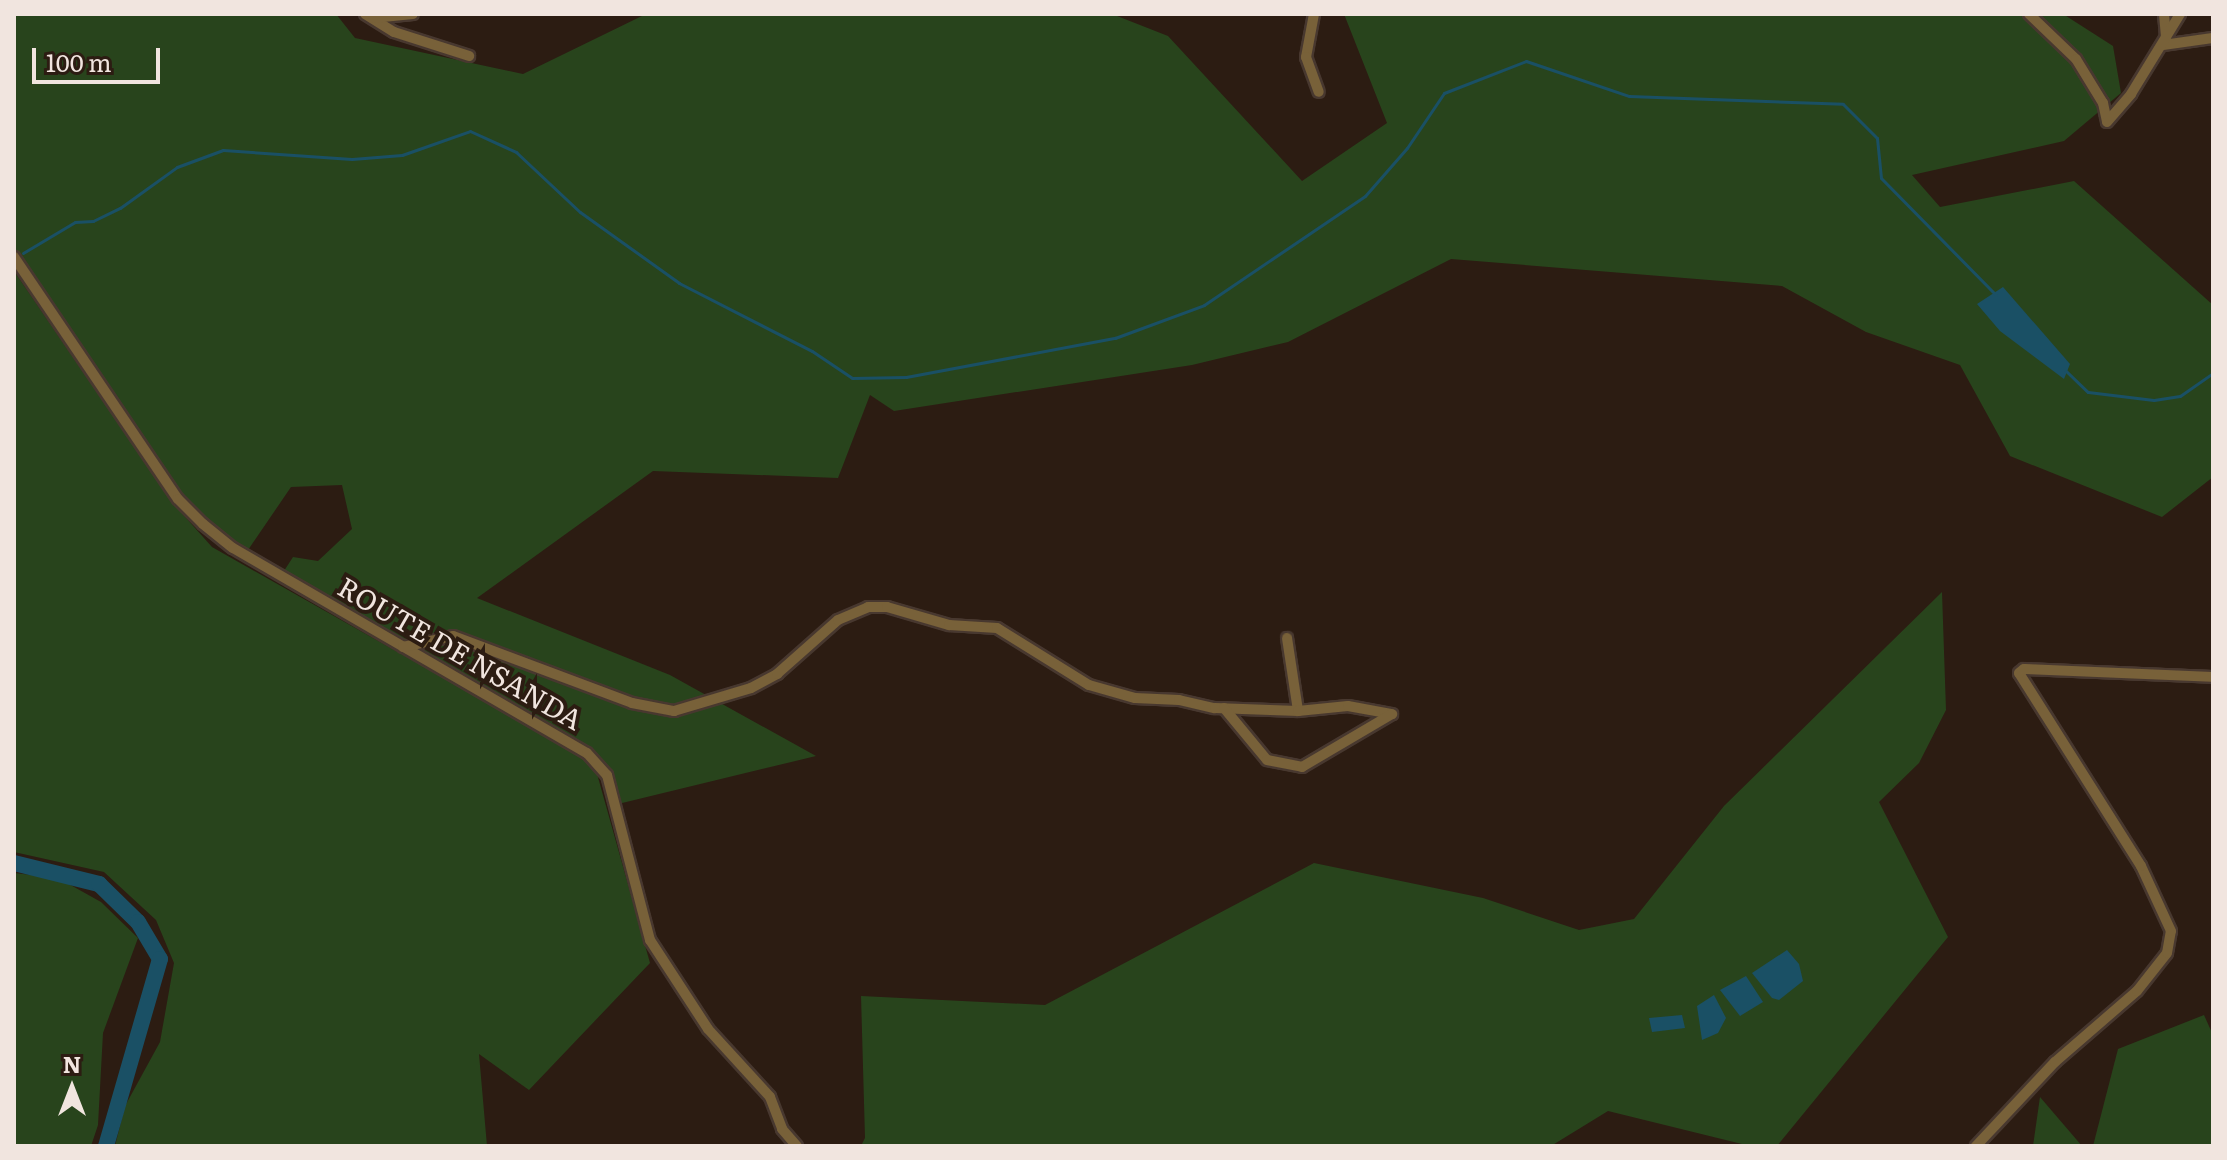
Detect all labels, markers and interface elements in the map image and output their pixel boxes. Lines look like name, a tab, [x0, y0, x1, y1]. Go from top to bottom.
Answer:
scale bar	[36, 32, 164, 82]
text: 100 m	[46, 44, 112, 79]
street label: ROUTE DE NSANDA	[333, 568, 589, 736]
text: N	[63, 1047, 81, 1080]
north arrow	[32, 1048, 112, 1128]

